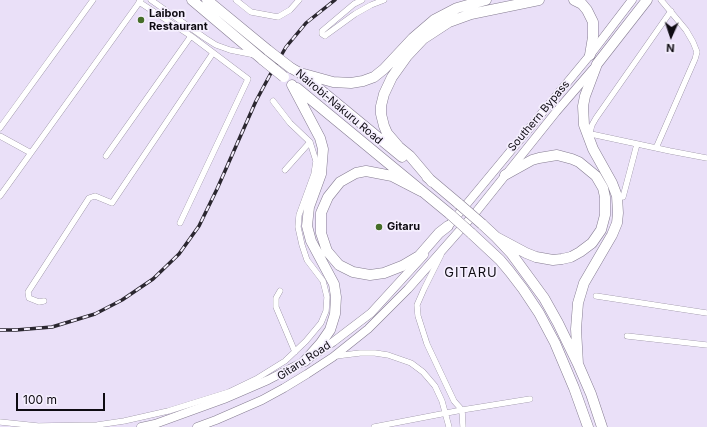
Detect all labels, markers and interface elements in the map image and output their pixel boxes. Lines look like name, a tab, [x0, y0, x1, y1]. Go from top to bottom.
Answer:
place label: Laibon Restaurant	[149, 7, 208, 33]
marker: Laibon Restaurant	[136, 15, 146, 25]
north arrow	[651, 16, 691, 56]
text: N	[666, 41, 675, 55]
street label: Nairobi-Nakuru Road	[293, 67, 385, 147]
street label: Southern Bypass	[505, 78, 573, 154]
place label: Gitaru	[387, 220, 420, 234]
marker: Gitaru	[374, 222, 384, 232]
district label: GITARU	[444, 265, 498, 281]
street label: Gitaru Road	[275, 339, 333, 383]
scale bar	[18, 385, 107, 411]
text: 100 m	[23, 392, 57, 407]

